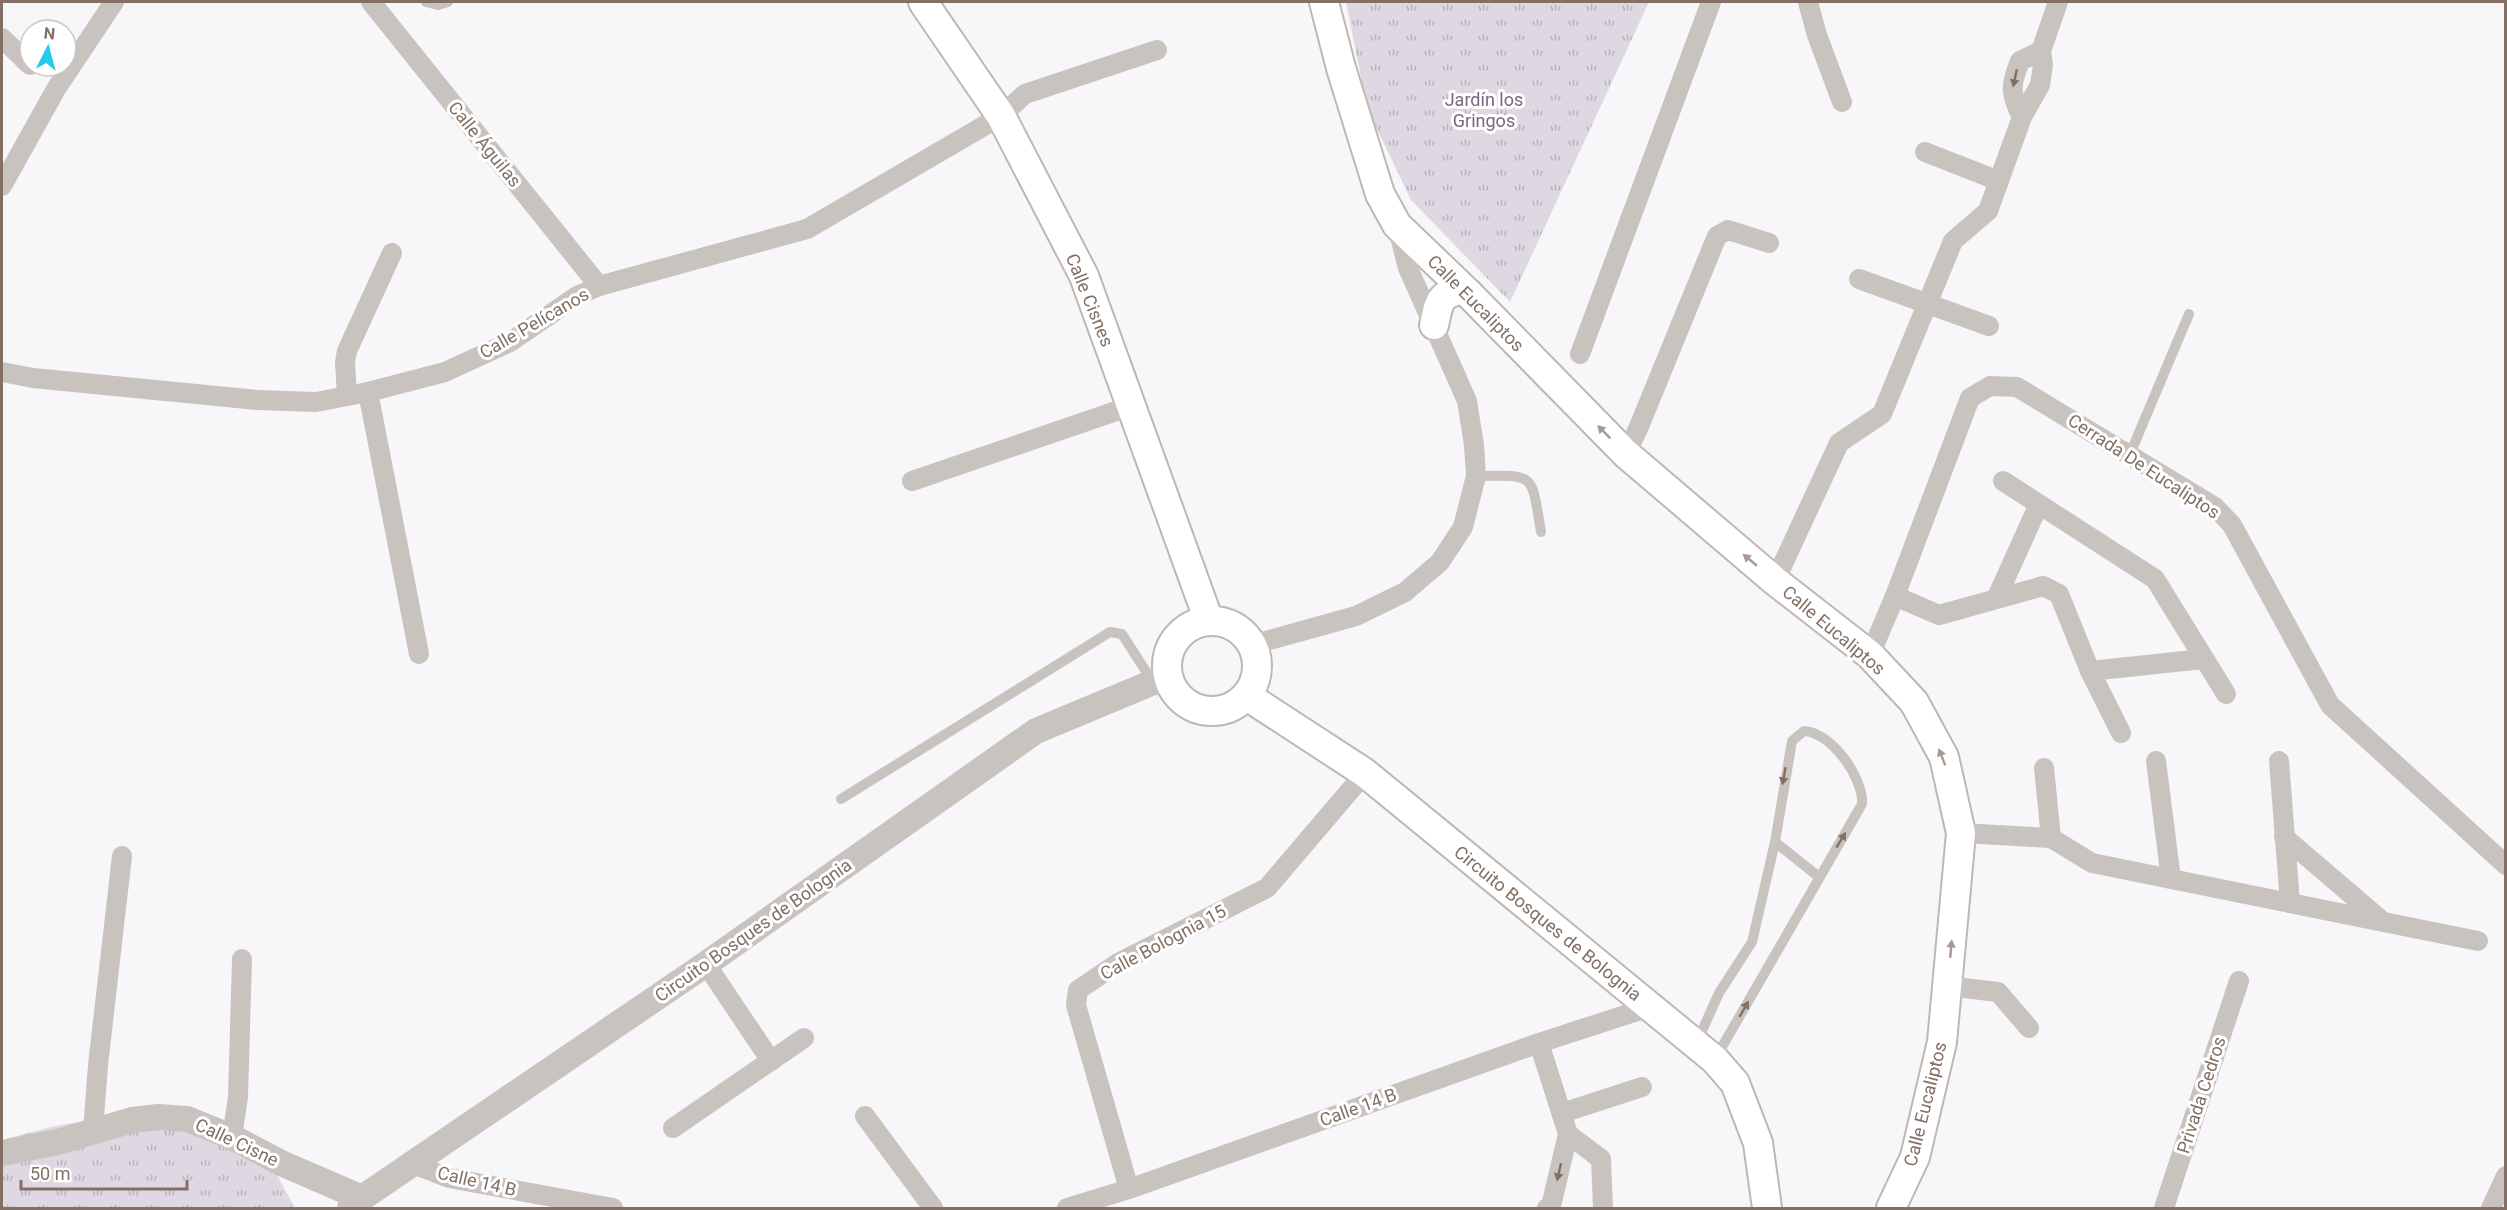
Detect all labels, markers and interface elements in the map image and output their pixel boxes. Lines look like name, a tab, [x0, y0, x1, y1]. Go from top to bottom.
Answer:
north arrow	[18, 18, 78, 78]
text: N	[43, 24, 56, 44]
one-way arrow	[2010, 69, 2019, 88]
park label: Jardín los Gringos	[1445, 89, 1523, 131]
street label: Calle Águilas	[444, 97, 526, 191]
street label: Calle Cisnes	[1062, 250, 1118, 350]
street label: Calle Eucaliptos	[1423, 250, 1529, 356]
street label: Calle Pelícanos	[476, 283, 592, 363]
street label: Cerrada De Eucaliptos	[2064, 409, 2224, 523]
one-way arrow	[1596, 425, 1611, 439]
one-way arrow	[1742, 554, 1758, 567]
street label: Calle Eucaliptos	[1778, 581, 1890, 679]
one-way arrow	[1937, 748, 1947, 766]
one-way arrow	[1779, 767, 1788, 786]
one-way arrow	[1836, 831, 1846, 848]
street label: Circuito Bosques de Bolognia	[1450, 841, 1646, 1005]
street label: Circuito Bosques de Bolognia	[651, 854, 855, 1006]
street label: Calle Bolognia 15	[1097, 900, 1229, 984]
one-way arrow	[1946, 939, 1956, 958]
one-way arrow	[1738, 1001, 1749, 1017]
street label: Privada Cedros	[2172, 1034, 2230, 1156]
street label: Calle Eucaliptos	[1899, 1040, 1951, 1168]
street label: Calle 14 B	[1317, 1083, 1399, 1131]
street label: Calle Cisne	[192, 1114, 282, 1170]
scale bar	[21, 1153, 188, 1191]
street label: Calle 14 B	[436, 1162, 518, 1200]
text: 50 m	[30, 1163, 70, 1184]
one-way arrow	[1553, 1163, 1563, 1181]

